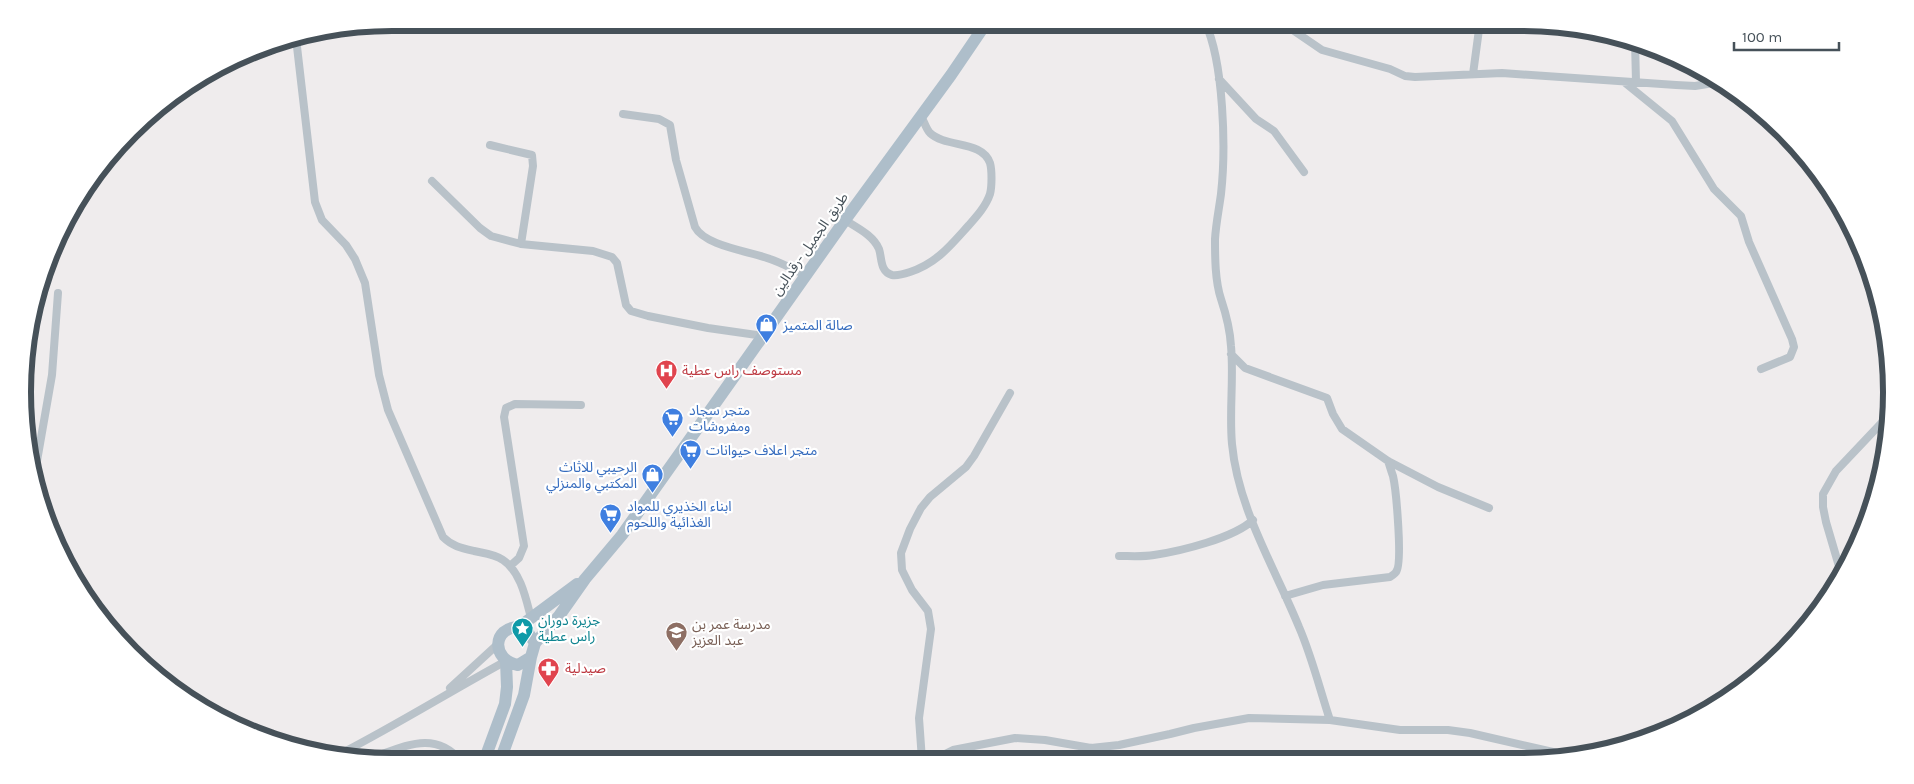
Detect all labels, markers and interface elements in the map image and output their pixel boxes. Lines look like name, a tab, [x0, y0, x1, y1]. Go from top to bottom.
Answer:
scale bar	[1734, 20, 1839, 52]
text: 100 m	[1742, 28, 1782, 46]
street label: طريق الجميل -رقدالين	[768, 189, 853, 299]
shop icon: صالة المتميز	[755, 313, 779, 344]
place label: صالة المتميز	[782, 317, 853, 334]
hospital icon: مستوصف راس عطية	[654, 358, 678, 389]
place label: مستوصف راس عطية	[682, 362, 802, 379]
place label: متجر سجاد ومفروشات	[689, 402, 750, 435]
supermarket icon: متجر سجاد ومفروشات	[661, 406, 685, 437]
supermarket icon: متجر اعلاف حيوانات	[678, 438, 702, 469]
place label: متجر اعلاف حيوانات	[706, 442, 817, 459]
place label: الرحيبي للاثاث المكتبي والمنزلي	[546, 459, 637, 494]
shop icon: الرحيبي للاثاث المكتبي والمنزلي	[641, 463, 665, 494]
place label: ابناء الخذيري للمواد الغذائية واللحوم	[627, 498, 732, 533]
supermarket icon: ابناء الخذيري للمواد الغذائية واللحوم	[599, 502, 623, 533]
place label: جزيرة دوران راس عطية	[538, 612, 600, 645]
place icon: جزيرة دوران راس عطية	[510, 616, 534, 647]
place label: مدرسة عمر بن عبد العزيز	[691, 616, 771, 649]
school or university icon: مدرسة عمر بن عبد العزيز	[664, 620, 688, 651]
pharmacy icon: صيدلية	[537, 656, 561, 687]
place label: صيدلية	[565, 660, 606, 677]

